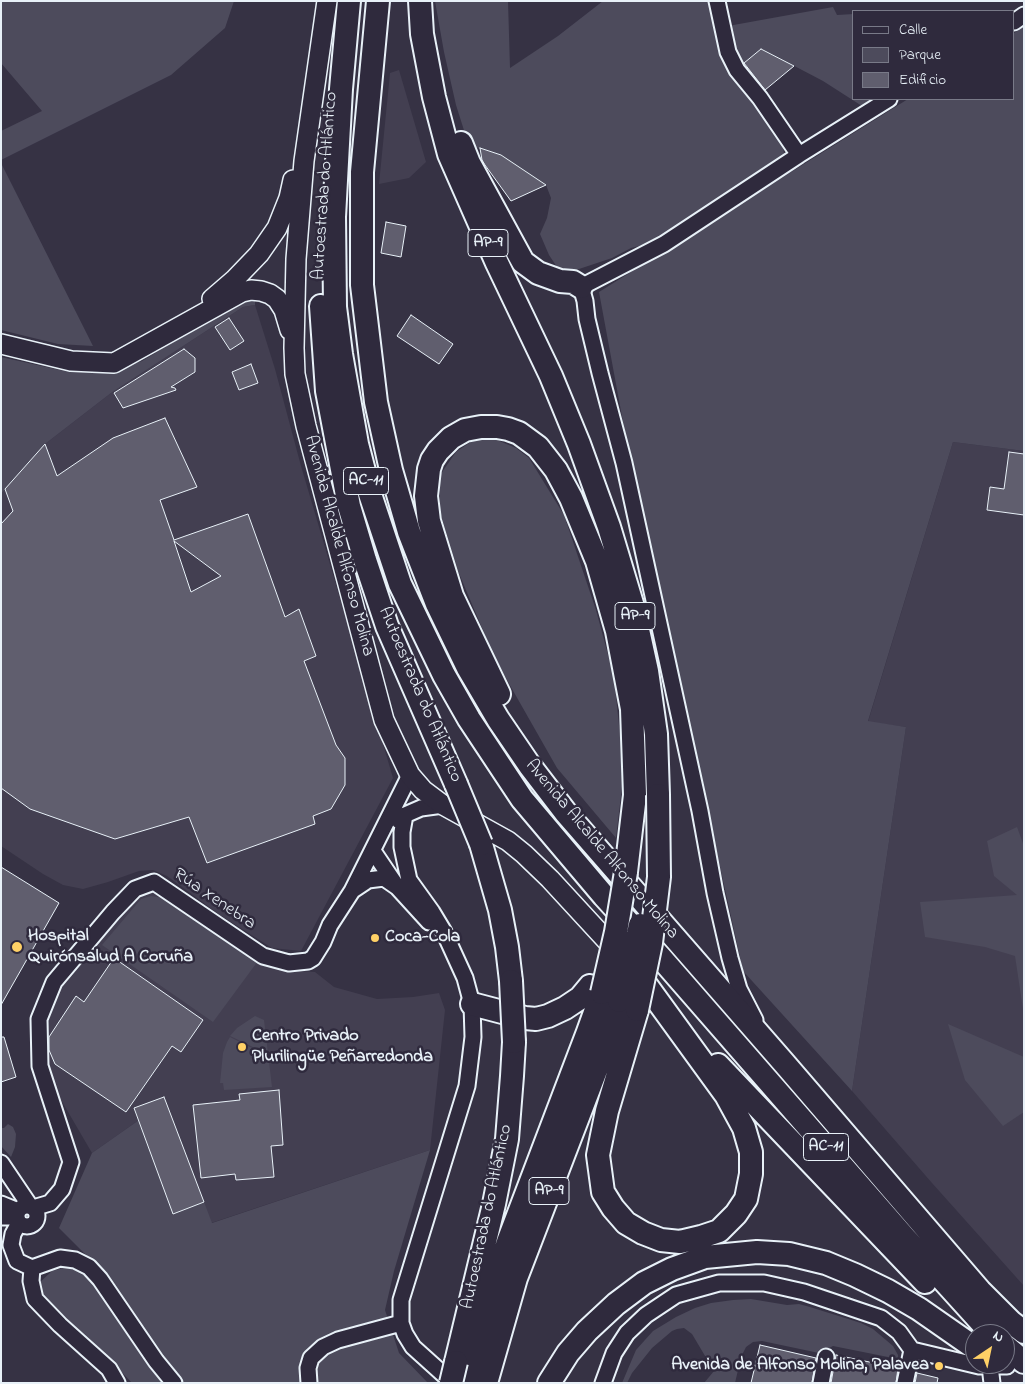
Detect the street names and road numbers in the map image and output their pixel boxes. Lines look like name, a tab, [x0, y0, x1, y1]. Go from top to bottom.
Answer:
street label: Autoestrada do Atlántico	[309, 91, 343, 281]
road number: AP-9	[468, 230, 508, 256]
street label: Avenida Alcalde Alfonso Molina	[298, 433, 378, 659]
road number: AC-11	[344, 468, 388, 494]
road number: AP-9	[615, 602, 655, 630]
street label: Autoestrada do Atlántico	[372, 604, 466, 786]
street label: Avenida Alcalde Alfonso Molina	[519, 756, 683, 944]
street label: Rúa Xenebra	[169, 865, 259, 935]
street label: Autoestrada do Atlántico	[458, 1123, 518, 1311]
road number: AC-11	[804, 1134, 848, 1160]
road number: AP-9	[529, 1178, 569, 1204]

